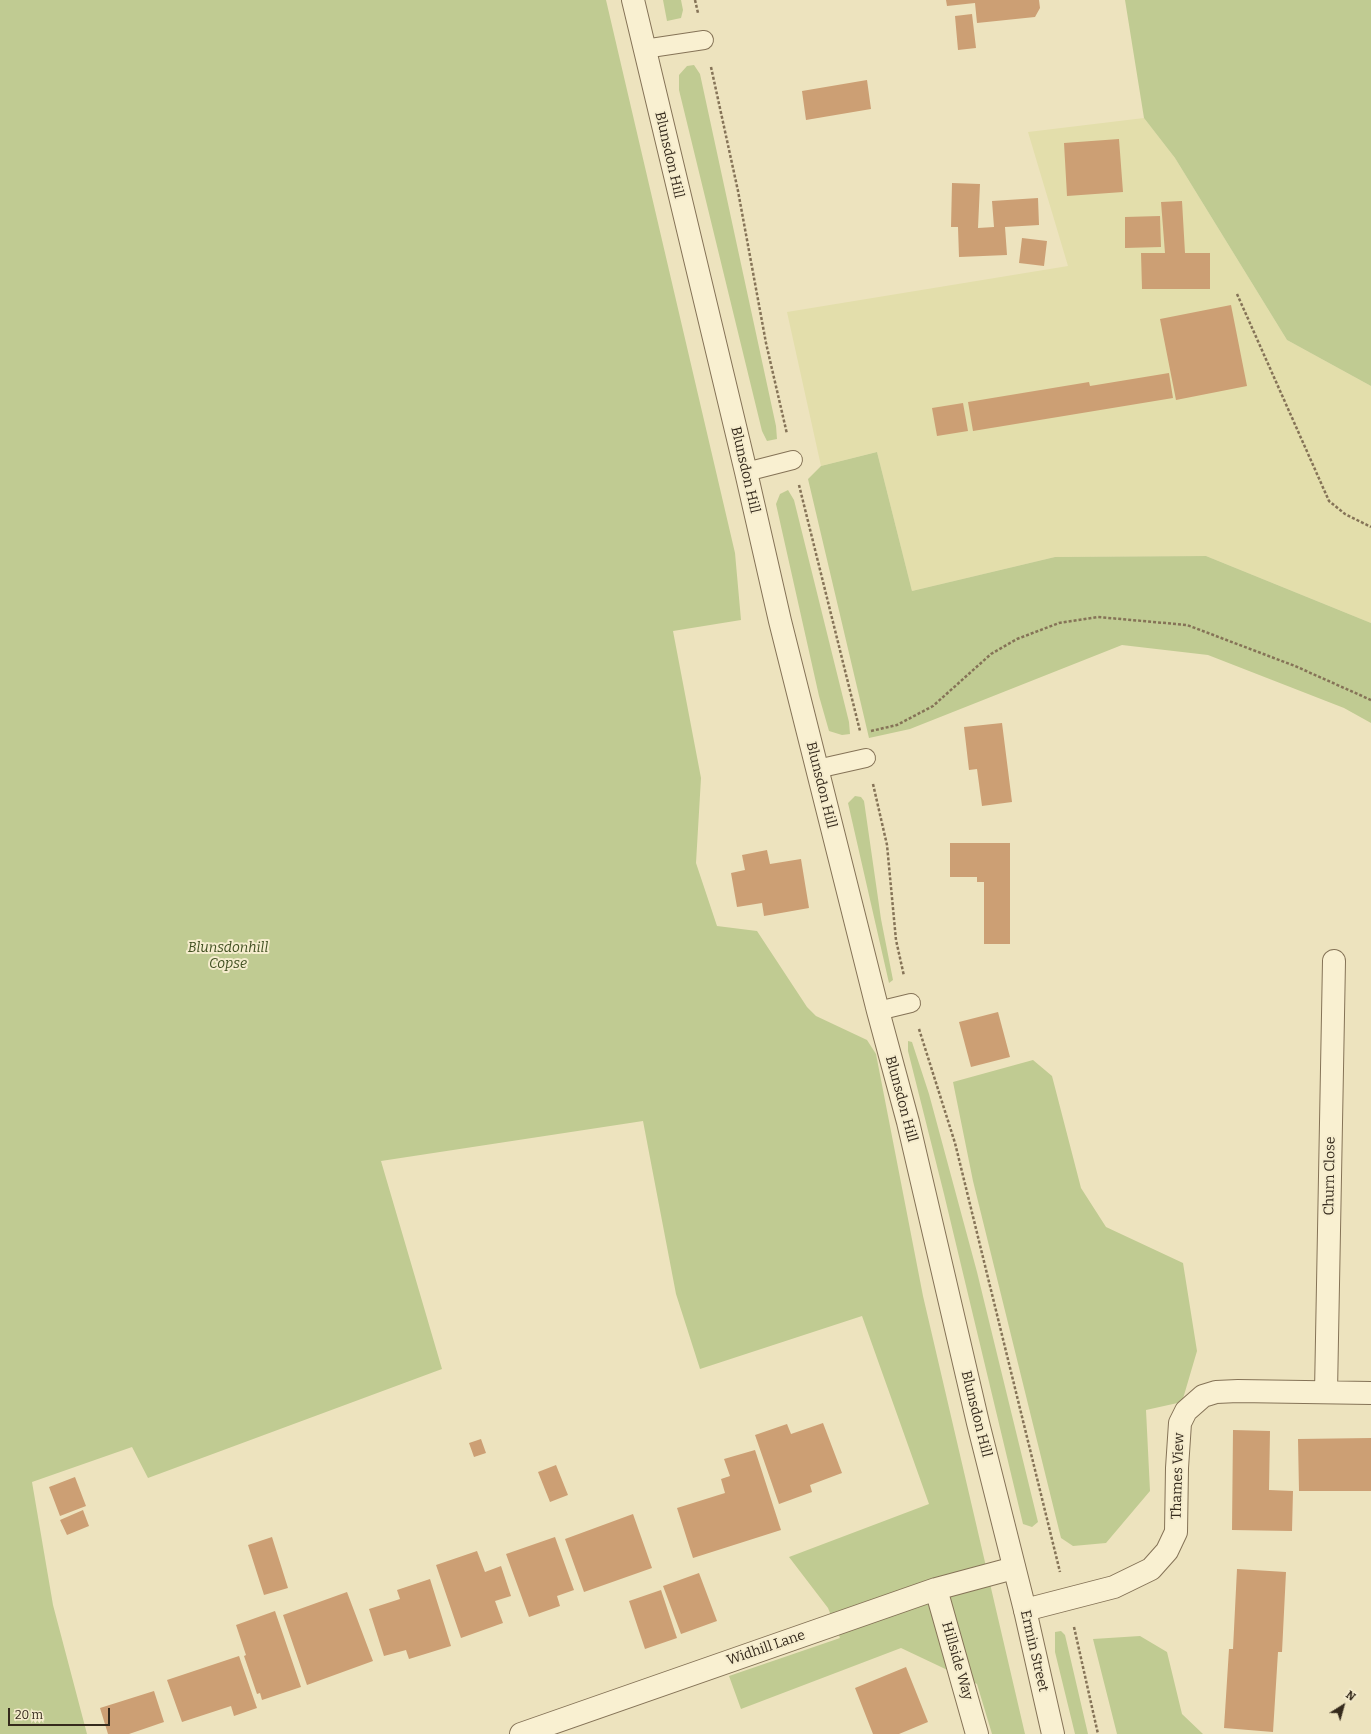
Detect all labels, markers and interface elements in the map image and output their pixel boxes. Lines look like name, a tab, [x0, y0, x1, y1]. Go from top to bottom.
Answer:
street label: Blunsdon Hill	[651, 110, 687, 200]
street label: Blunsdon Hill	[727, 425, 763, 515]
street label: Blunsdon Hill	[802, 740, 840, 830]
park label: Blunsdonhill Copse	[188, 940, 268, 972]
street label: Blunsdon Hill	[881, 1054, 921, 1144]
street label: Churn Close	[1321, 1136, 1339, 1216]
street label: Blunsdon Hill	[957, 1369, 995, 1459]
street label: Thames View	[1168, 1432, 1188, 1520]
street label: Ermin Street	[1016, 1609, 1052, 1693]
street label: Hillside Way	[938, 1620, 976, 1702]
street label: Widhill Lane	[725, 1627, 807, 1669]
north arrow	[1323, 1686, 1363, 1726]
text: N	[1343, 1688, 1358, 1704]
scale bar	[10, 1700, 112, 1726]
text: 20 m	[15, 1708, 43, 1722]

